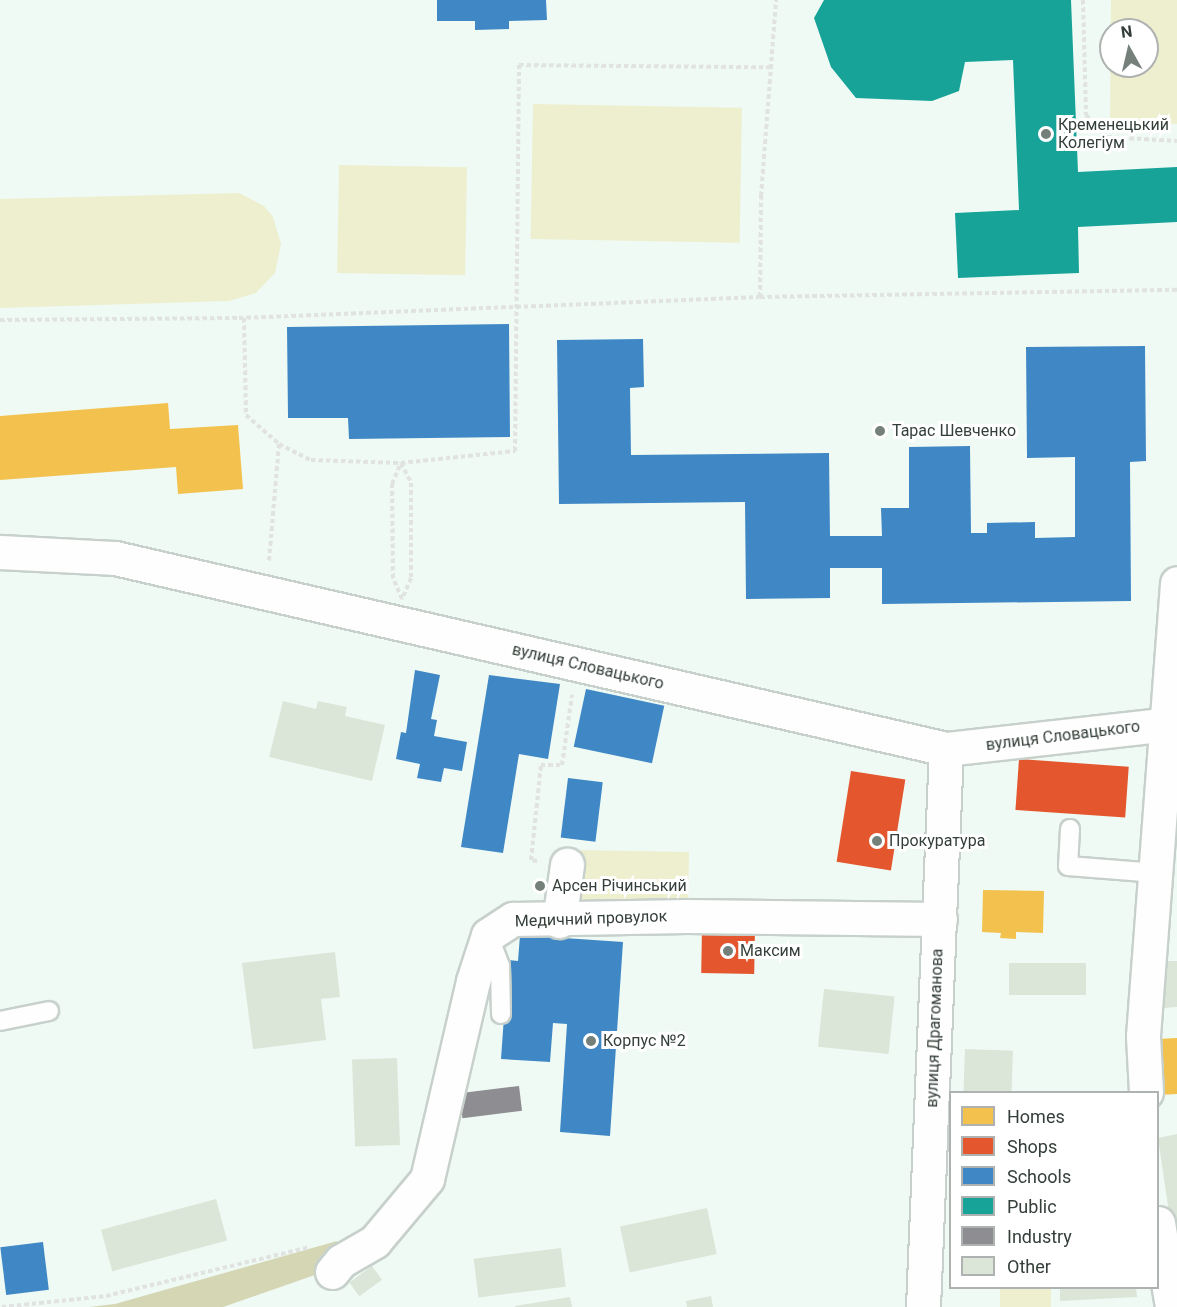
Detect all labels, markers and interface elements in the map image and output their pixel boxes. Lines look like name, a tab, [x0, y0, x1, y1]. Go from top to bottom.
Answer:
north arrow	[1099, 18, 1159, 78]
text: N	[1120, 21, 1134, 42]
place label: Кременецький Колегіум	[1058, 115, 1169, 153]
marker: Кременецький Колегіум	[1039, 127, 1053, 141]
place label: Тарас Шевченко	[892, 421, 1016, 441]
marker: Тарас Шевченко	[873, 424, 887, 438]
street label: вулиця Словацького	[510, 640, 666, 694]
street label: вулиця Словацького	[985, 717, 1141, 755]
place label: Прокуратура	[889, 831, 985, 851]
marker: Прокуратура	[870, 834, 884, 848]
place label: Арсен Річинський	[552, 876, 687, 896]
marker: Арсен Річинський	[533, 879, 547, 893]
street label: Медичний провулок	[515, 907, 667, 931]
place label: Максим	[740, 941, 801, 961]
marker: Максим	[721, 944, 735, 958]
street label: вулиця Драгоманова	[923, 948, 947, 1108]
place label: Корпус №2	[603, 1031, 686, 1051]
marker: Корпус №2	[584, 1034, 598, 1048]
legend	[949, 1091, 1159, 1289]
text: Homes	[1007, 1106, 1065, 1127]
text: Shops	[1007, 1136, 1057, 1157]
text: Schools	[1007, 1166, 1071, 1187]
text: Public	[1007, 1196, 1057, 1217]
text: Industry	[1007, 1226, 1072, 1247]
text: Other	[1007, 1256, 1051, 1277]

